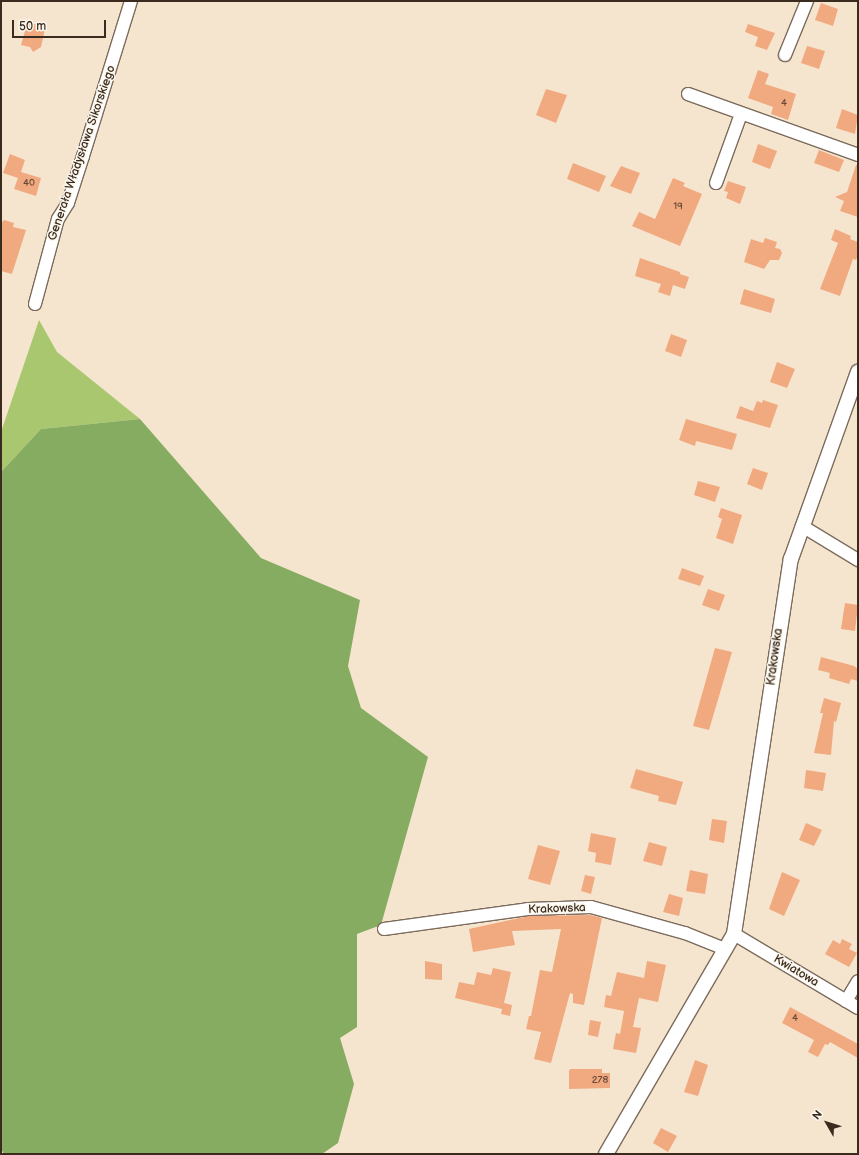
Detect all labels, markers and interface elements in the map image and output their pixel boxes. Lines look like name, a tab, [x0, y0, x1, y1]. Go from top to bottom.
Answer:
scale bar	[14, 12, 108, 38]
text: 50 m	[19, 19, 46, 34]
street label: Generała Władysława Sikorskiego	[45, 63, 119, 243]
house number: 4	[781, 98, 787, 110]
house number: 40	[23, 178, 35, 190]
house number: 19	[673, 201, 683, 213]
street label: Krakowska	[764, 628, 786, 686]
street label: Krakowska	[528, 901, 586, 917]
street label: Kwiatowa	[771, 952, 821, 990]
house number: 4	[792, 1013, 798, 1025]
house number: 278	[592, 1075, 608, 1087]
north arrow	[807, 1103, 847, 1143]
text: N	[810, 1108, 825, 1122]

